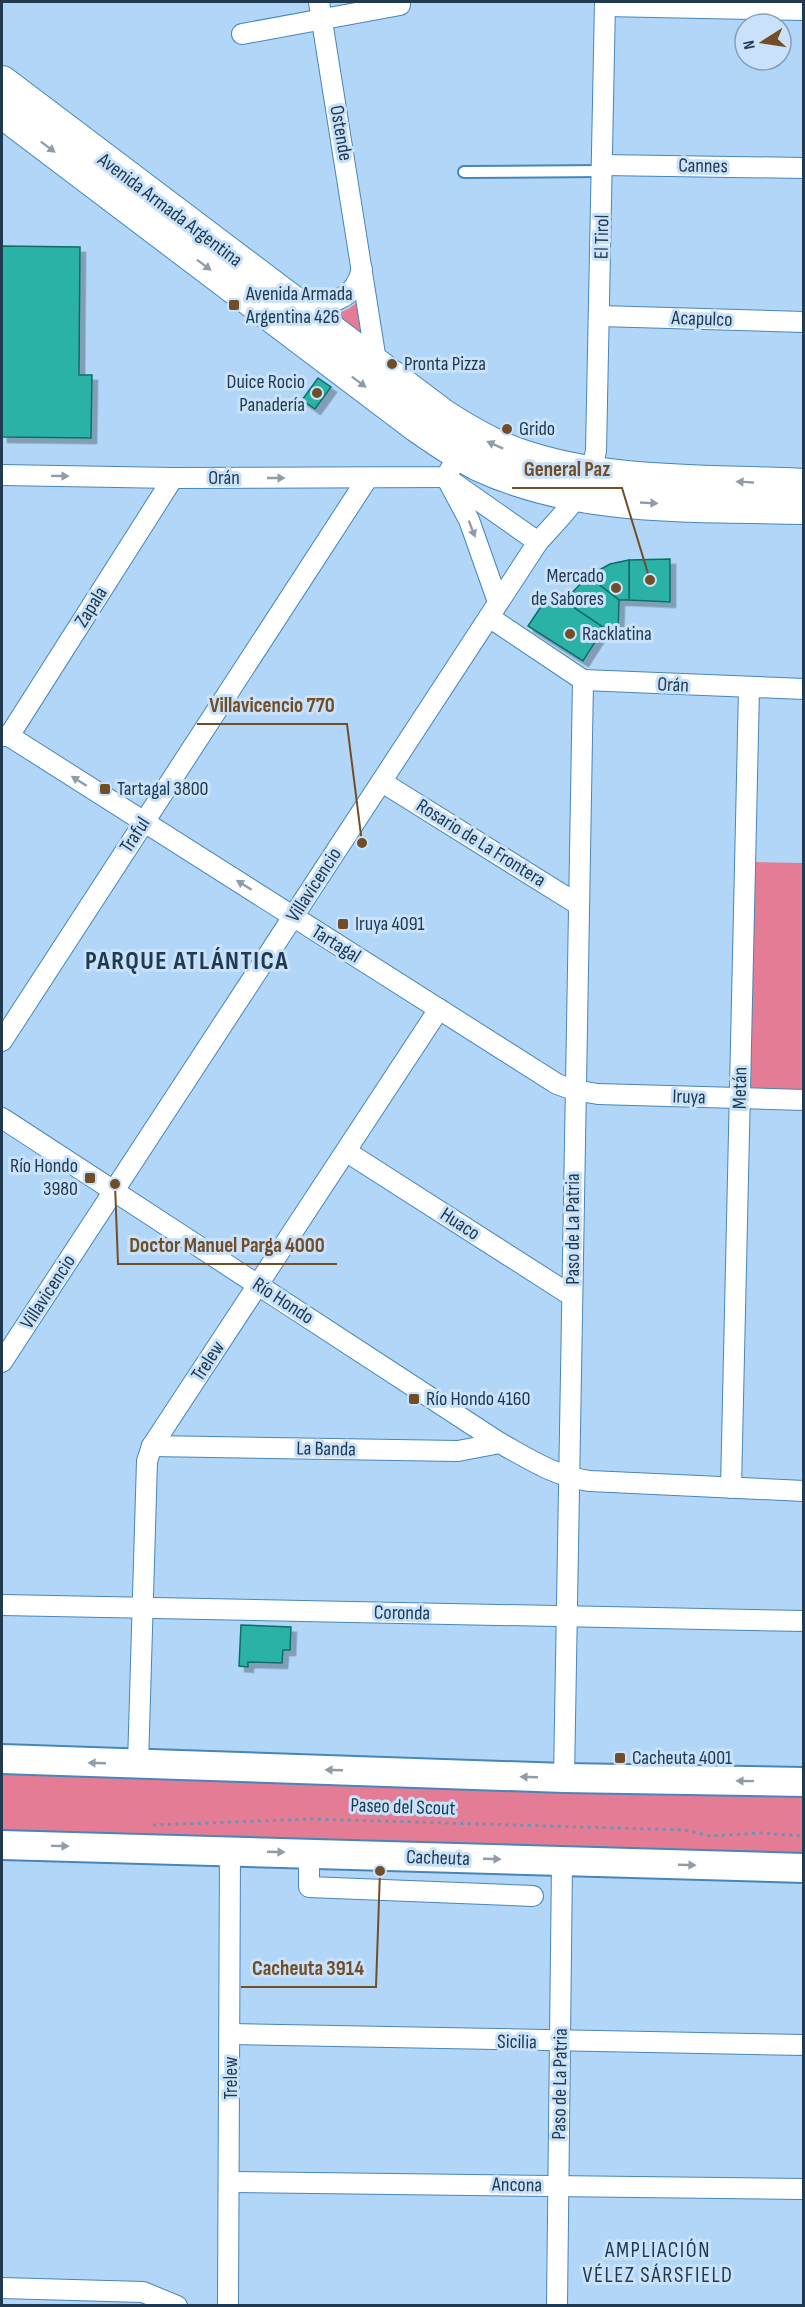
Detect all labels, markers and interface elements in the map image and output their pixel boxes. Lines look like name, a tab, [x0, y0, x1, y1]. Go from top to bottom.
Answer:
north arrow	[733, 12, 793, 72]
text: N	[740, 39, 760, 51]
street label: Ostende	[324, 103, 358, 163]
one-way arrow	[41, 140, 56, 152]
street label: Avenida Armada Argentina	[92, 147, 247, 272]
street label: Cannes	[678, 154, 728, 178]
street label: El Tirol	[590, 215, 614, 259]
one-way arrow	[196, 258, 211, 270]
place label: Avenida Armada Argentina 426	[245, 282, 353, 329]
marker: Avenida Armada Argentina 426	[227, 298, 241, 312]
street label: Acapulco	[670, 306, 733, 332]
place label: Pronta Pizza	[404, 352, 486, 376]
marker: Pronta Pizza	[385, 357, 399, 371]
place label: Duice Rocio Panadería	[227, 370, 305, 417]
one-way arrow	[351, 376, 367, 389]
marker: Duice Rocio Panadería	[310, 386, 324, 400]
place label: Grido	[519, 417, 555, 441]
marker: Grido	[500, 422, 514, 436]
one-way arrow	[487, 440, 504, 449]
callout: General Paz	[512, 449, 622, 488]
text: General Paz	[524, 457, 610, 482]
street label: Orán	[208, 466, 240, 490]
one-way arrow	[50, 471, 69, 481]
one-way arrow	[266, 473, 285, 483]
one-way arrow	[736, 478, 755, 487]
one-way arrow	[639, 498, 658, 508]
one-way arrow	[468, 520, 478, 538]
place label: Mercado de Sabores	[531, 564, 604, 611]
marker: Mercado de Sabores	[609, 581, 623, 595]
street label: Zapala	[69, 582, 113, 632]
place label: Racklatina	[582, 622, 652, 646]
marker: Racklatina	[563, 627, 577, 641]
street label: Orán	[657, 672, 689, 698]
callout: Villavicencio 770	[197, 685, 347, 724]
text: Villavicencio 770	[209, 693, 335, 718]
one-way arrow	[72, 775, 88, 787]
place label: Tartagal 3800	[117, 777, 208, 801]
marker: Tartagal 3800	[98, 782, 112, 796]
street label: Rosario de La Frontera	[412, 794, 550, 892]
street label: Traful	[115, 813, 155, 857]
street label: Villavicencio	[281, 843, 347, 927]
one-way arrow	[236, 880, 252, 891]
place label: Iruya 4091	[355, 912, 425, 936]
marker: Iruya 4091	[336, 917, 350, 931]
street label: Tartagal	[307, 920, 365, 968]
district label: PARQUE ATLÁNTICA	[85, 946, 289, 977]
street label: Metán	[728, 1067, 752, 1109]
street label: Iruya	[672, 1084, 706, 1110]
place label: Río Hondo 3980	[10, 1154, 78, 1201]
marker: Río Hondo 3980	[83, 1171, 97, 1185]
street label: Paso de La Patria	[561, 1173, 585, 1285]
street label: Huaco	[436, 1202, 484, 1246]
callout: Doctor Manuel Parga 4000	[118, 1225, 337, 1264]
text: Doctor Manuel Parga 4000	[129, 1233, 325, 1258]
street label: Villavicencio	[15, 1250, 81, 1334]
street label: Río Hondo	[248, 1272, 318, 1330]
street label: Trelew	[186, 1336, 230, 1386]
place label: Río Hondo 4160	[426, 1387, 530, 1411]
marker: Río Hondo 4160	[407, 1392, 421, 1406]
street label: La Banda	[296, 1436, 356, 1462]
street label: Coronda	[374, 1601, 430, 1625]
place label: Cacheuta 4001	[632, 1746, 732, 1770]
marker: Cacheuta 4001	[613, 1751, 627, 1765]
one-way arrow	[88, 1758, 107, 1767]
one-way arrow	[325, 1766, 344, 1775]
one-way arrow	[520, 1772, 539, 1782]
one-way arrow	[736, 1776, 755, 1786]
street label: Paseo del Scout	[350, 1793, 456, 1821]
one-way arrow	[50, 1841, 69, 1850]
street label: Cacheuta	[406, 1845, 470, 1871]
one-way arrow	[266, 1847, 285, 1857]
one-way arrow	[482, 1855, 501, 1864]
one-way arrow	[677, 1860, 696, 1870]
callout: Cacheuta 3914	[241, 1948, 376, 1987]
text: Cacheuta 3914	[252, 1956, 364, 1981]
street label: Paso de La Patria	[547, 2028, 573, 2140]
street label: Sicilia	[497, 2030, 537, 2054]
street label: Trelew	[219, 2056, 243, 2100]
street label: Ancona	[491, 2173, 542, 2197]
district label: AMPLIACIÓN VÉLEZ SÁRSFIELD	[583, 2237, 733, 2289]

